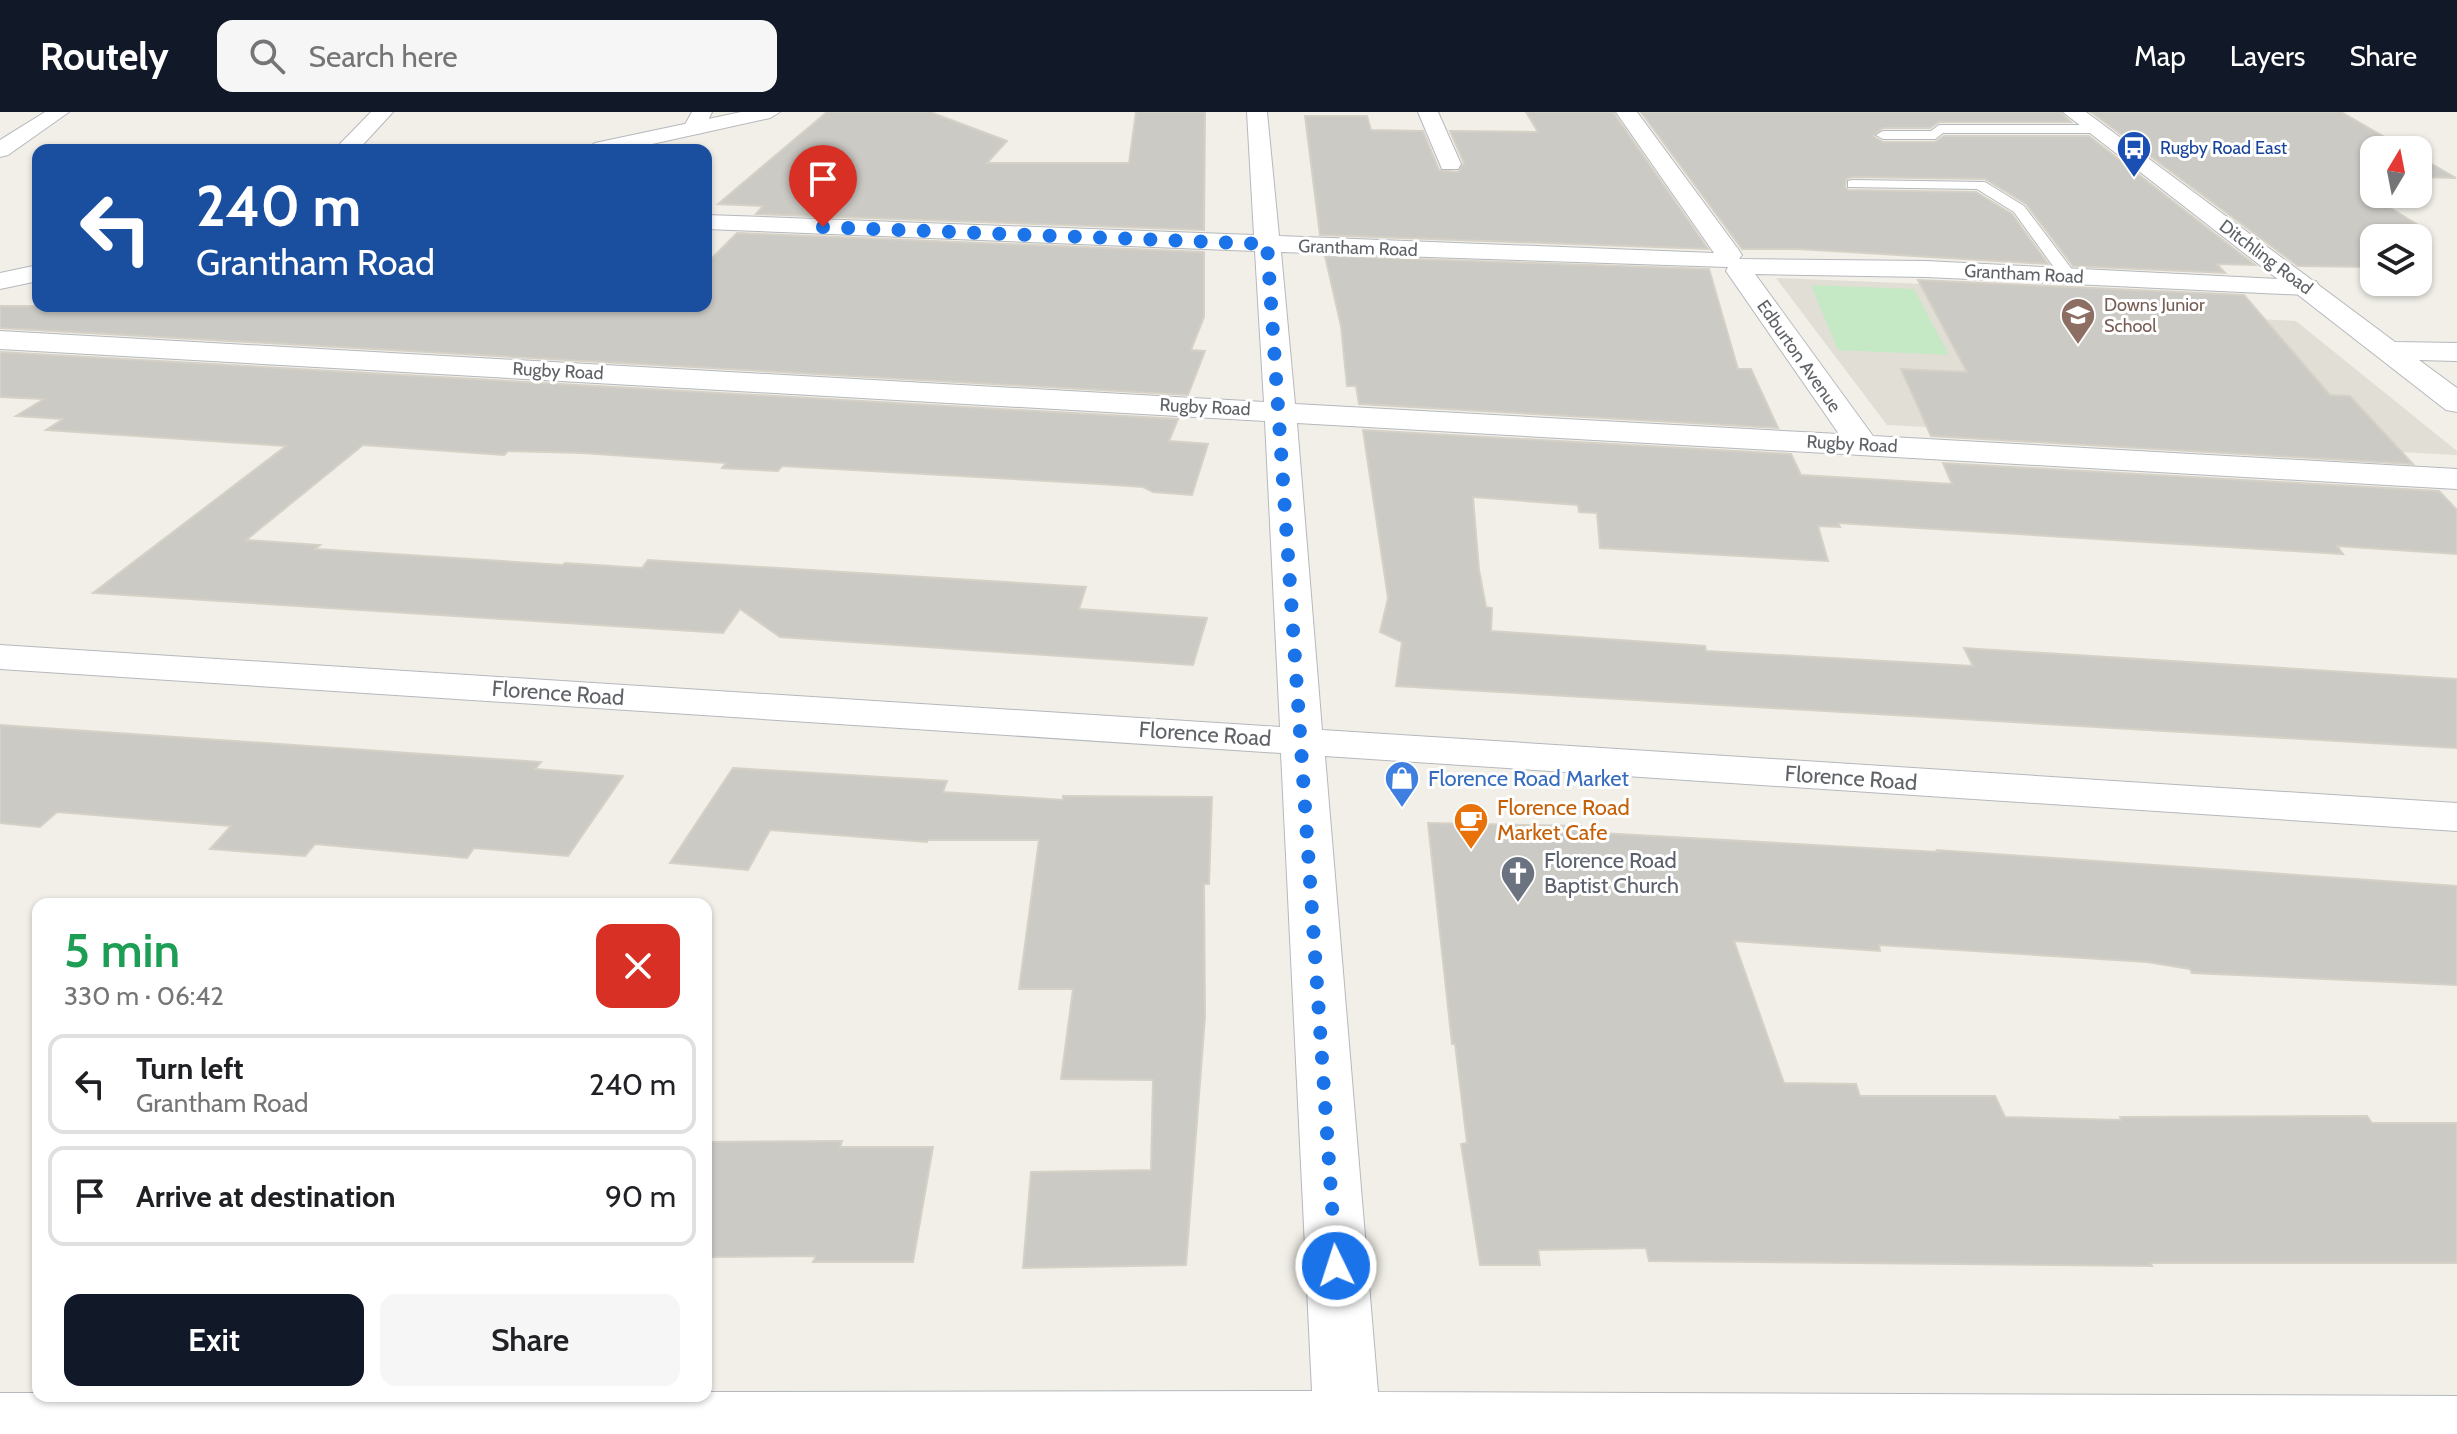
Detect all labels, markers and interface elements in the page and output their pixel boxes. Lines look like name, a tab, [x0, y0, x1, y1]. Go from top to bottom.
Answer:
search box	[217, 20, 777, 92]
text: Routely	[40, 33, 169, 80]
icon: search	[245, 34, 289, 78]
text: Search here	[309, 38, 458, 75]
text: Map	[2134, 39, 2186, 73]
text: Layers	[2230, 39, 2305, 73]
text: Share	[2349, 39, 2417, 73]
bus stop icon: Rugby Road East	[2115, 129, 2153, 179]
north arrow	[2360, 136, 2432, 208]
map controls	[2360, 136, 2432, 296]
place label: Rugby Road East	[2160, 137, 2287, 159]
pin	[789, 145, 857, 227]
icon: arrive	[801, 157, 845, 201]
text: 240 m	[196, 172, 361, 240]
icon: left	[64, 176, 168, 280]
street label: Ditchling Road	[2215, 215, 2317, 299]
button: layers	[2360, 224, 2432, 296]
street label: Grantham Road	[1298, 235, 1418, 261]
text: Grantham Road	[196, 240, 435, 284]
street label: Grantham Road	[1964, 260, 2084, 288]
place label: Downs Junior School	[2104, 294, 2205, 337]
street label: Edburton Avenue	[1752, 296, 1846, 416]
school or university icon: Downs Junior School	[2059, 296, 2097, 346]
street label: Rugby Road	[512, 358, 604, 384]
street label: Rugby Road	[1159, 394, 1251, 420]
street label: Rugby Road	[1806, 431, 1898, 457]
street label: Florence Road	[491, 675, 625, 711]
street label: Florence Road	[1138, 716, 1272, 752]
shop icon: Florence Road Market	[1383, 759, 1421, 809]
street label: Florence Road	[1784, 760, 1918, 796]
place label: Florence Road Market	[1428, 765, 1630, 792]
place label: Florence Road Market Cafe	[1497, 794, 1630, 846]
cafe icon: Florence Road Market Cafe	[1452, 801, 1490, 851]
place label: Florence Road Baptist Church	[1544, 847, 1679, 899]
church icon: Florence Road Baptist Church	[1499, 854, 1537, 904]
text: 5 min	[64, 921, 180, 979]
button: close	[596, 924, 680, 1008]
text: 330 m · 06:42	[64, 980, 224, 1012]
text: Turn left	[136, 1050, 244, 1087]
icon: left	[68, 1062, 112, 1106]
text: 240 m	[589, 1066, 676, 1103]
text: Grantham Road	[136, 1087, 309, 1119]
icon: arrive	[68, 1174, 112, 1218]
text: Arrive at destination	[136, 1178, 396, 1215]
text: 90 m	[605, 1178, 676, 1215]
position arrow	[1294, 1224, 1378, 1308]
button: Exit	[64, 1294, 364, 1386]
button: Share	[380, 1294, 680, 1386]

